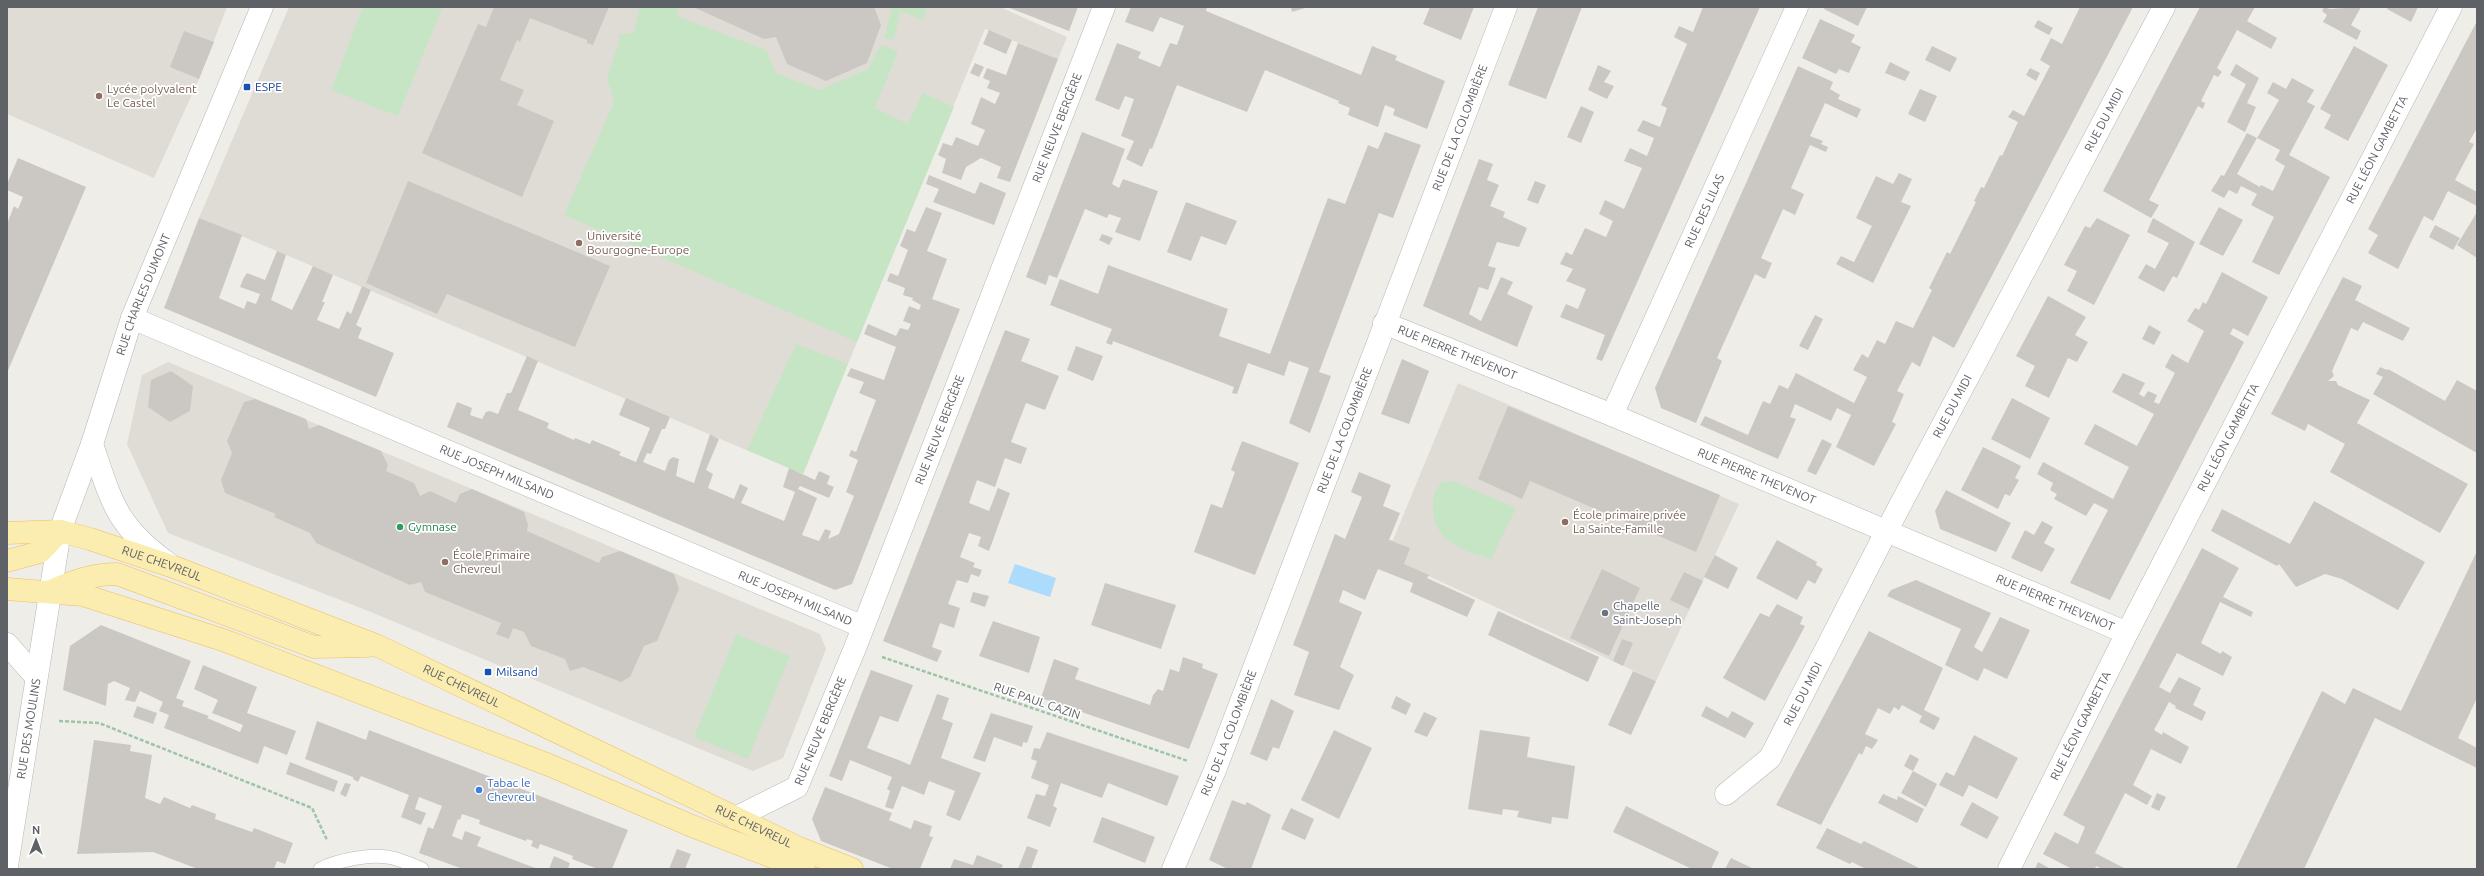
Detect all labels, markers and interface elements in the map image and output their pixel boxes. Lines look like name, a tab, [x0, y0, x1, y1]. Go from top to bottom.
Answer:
street label: RUE DE LA COLOMBIÈRE	[1430, 62, 1490, 192]
street label: RUE NEUVE BERGÈRE	[1029, 71, 1084, 184]
place label: ESPE	[255, 80, 282, 93]
place label: Lycée polyvalent Le Castel	[107, 82, 197, 109]
marker: ESPE	[242, 82, 252, 92]
street label: RUE DU MIDI	[2082, 86, 2126, 154]
marker: Lycée polyvalent Le Castel	[94, 91, 104, 101]
street label: RUE LÉON GAMBETTA	[2343, 93, 2410, 206]
street label: RUE DES LILAS	[1682, 172, 1726, 250]
place label: Université Bourgogne-Europe	[587, 229, 690, 256]
street label: RUE CHARLES DUMONT	[114, 231, 173, 357]
marker: Université Bourgogne-Europe	[574, 238, 584, 248]
street label: RUE PIERRE THEVENOT	[1396, 322, 1519, 382]
street label: RUE DE LA COLOMBIÈRE	[1314, 365, 1374, 495]
street label: RUE DU MIDI	[1930, 372, 1974, 440]
street label: RUE NEUVE BERGÈRE	[912, 373, 967, 486]
street label: RUE LÉON GAMBETTA	[2194, 381, 2261, 493]
street label: RUE JOSEPH MILSAND	[438, 442, 556, 502]
street label: RUE PIERRE THEVENOT	[1696, 445, 1818, 507]
place label: École primaire privée La Sainte-Famille	[1573, 508, 1686, 535]
marker: École primaire privée La Sainte-Famille	[1560, 517, 1570, 527]
place label: Gymnase	[408, 520, 457, 533]
marker: Gymnase	[395, 522, 405, 532]
street label: RUE CHEVREUL	[120, 543, 204, 583]
place label: École Primaire Chevreul	[453, 548, 530, 575]
marker: École Primaire Chevreul	[440, 557, 450, 567]
street label: RUE JOSEPH MILSAND	[736, 568, 854, 628]
street label: RUE PIERRE THEVENOT	[1994, 571, 2117, 633]
place label: Chapelle Saint-Joseph	[1613, 599, 1682, 626]
marker: Chapelle Saint-Joseph	[1600, 608, 1610, 618]
street label: RUE DU MIDI	[1781, 660, 1824, 728]
street label: RUE CHEVREUL	[421, 662, 502, 710]
place label: Milsand	[496, 665, 538, 678]
marker: Milsand	[483, 667, 493, 677]
street label: RUE DE LA COLOMBIÈRE	[1198, 668, 1259, 798]
street label: RUE LÉON GAMBETTA	[2047, 669, 2113, 782]
street label: RUE NEUVE BERGÈRE	[791, 674, 848, 787]
street label: RUE DES MOULINS	[14, 678, 43, 780]
street label: RUE PAUL CAZIN	[992, 680, 1082, 721]
place label: Tabac le Chevreul	[487, 776, 535, 803]
marker: Tabac le Chevreul	[474, 785, 484, 795]
street label: RUE CHEVREUL	[713, 802, 794, 850]
north arrow	[16, 820, 56, 860]
text: N	[32, 824, 40, 836]

